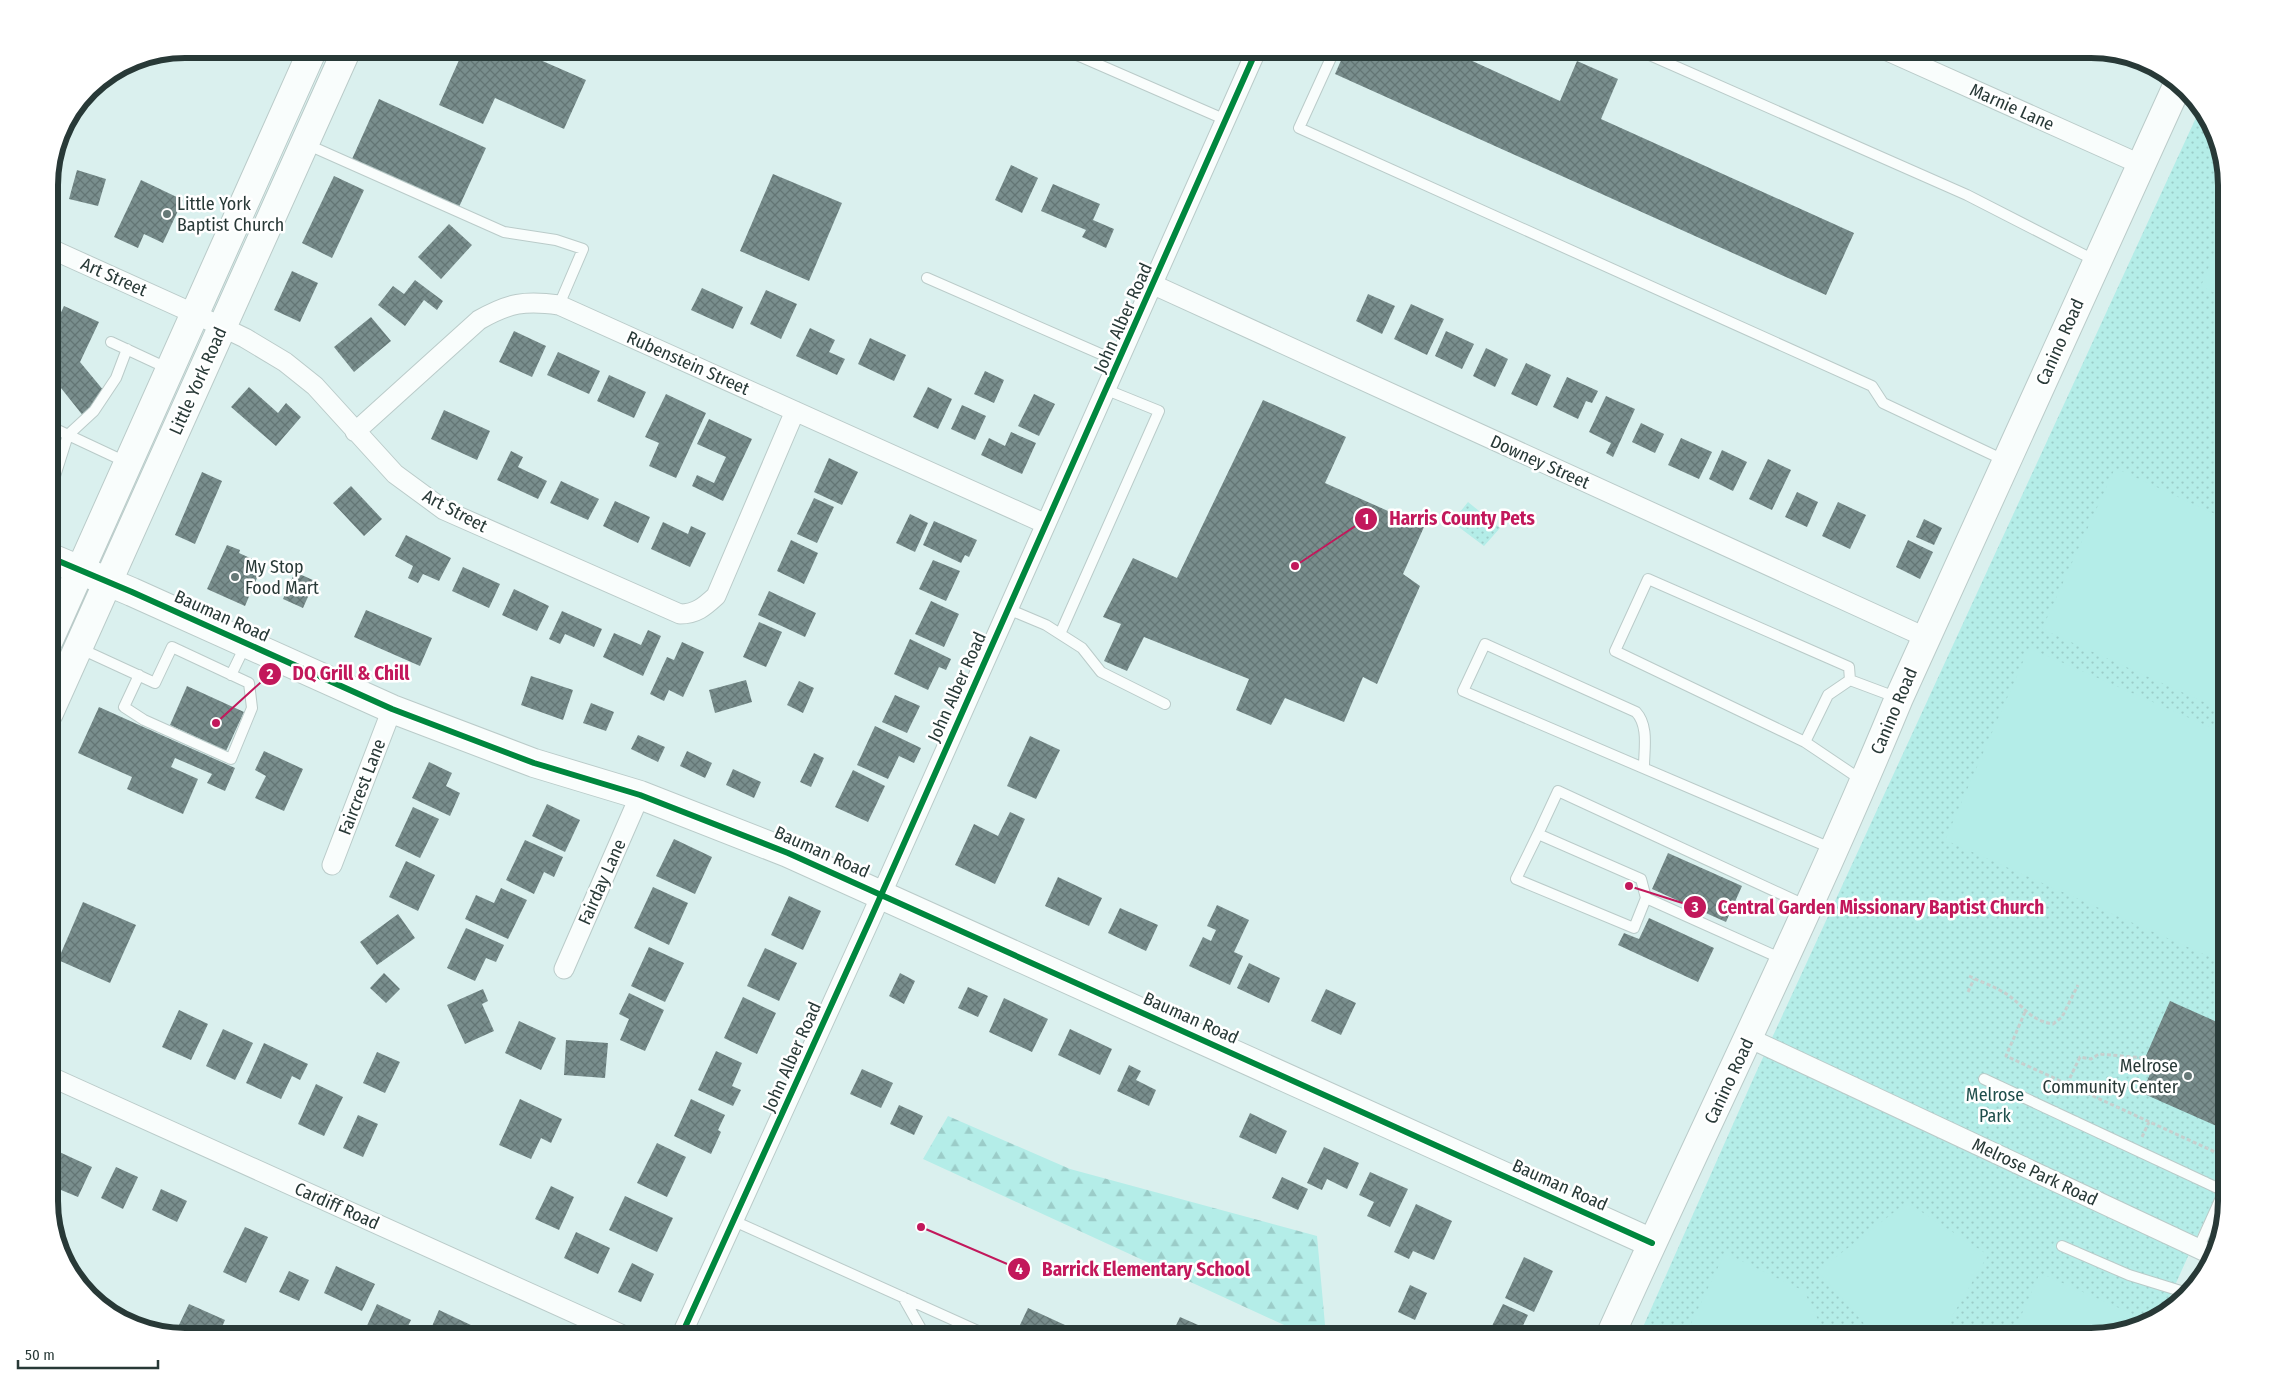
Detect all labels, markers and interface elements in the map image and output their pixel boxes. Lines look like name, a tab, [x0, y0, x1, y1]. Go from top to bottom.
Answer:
street label: Marnie Lane	[1966, 79, 2058, 135]
place label: Little York Baptist Church	[177, 193, 284, 236]
marker: Little York Baptist Church	[161, 208, 173, 220]
street label: Art Street	[77, 253, 151, 301]
street label: John Alber Road	[1089, 260, 1157, 376]
street label: Canino Road	[2031, 295, 2089, 389]
street label: Little York Road	[164, 324, 232, 438]
street label: Rubenstein Street	[623, 326, 753, 400]
street label: Downey Street	[1487, 430, 1593, 494]
street label: Art Street	[419, 485, 491, 537]
callout: Harris County Pets	[1354, 502, 1544, 536]
text: Harris County Pets	[1389, 507, 1535, 530]
text: 1	[1363, 510, 1369, 528]
place label: My Stop Food Mart	[245, 556, 319, 599]
marker: My Stop Food Mart	[229, 571, 241, 583]
street label: Bauman Road	[171, 585, 273, 647]
street label: John Alber Road	[923, 629, 991, 745]
callout: DQ Grill & Chill	[257, 657, 419, 691]
text: DQ Grill & Chill	[293, 662, 410, 685]
street label: Canino Road	[1866, 664, 1922, 758]
text: 2	[266, 665, 274, 683]
street label: Faircrest Lane	[334, 736, 390, 838]
street label: Bauman Road	[771, 821, 873, 883]
street label: Fairday Lane	[573, 836, 631, 928]
callout: Central Garden Missionary Baptist Church	[1683, 890, 2054, 924]
text: Central Garden Missionary Baptist Church	[1718, 896, 2044, 919]
text: 3	[1690, 898, 1699, 916]
street label: Bauman Road	[1140, 987, 1242, 1049]
street label: John Alber Road	[758, 999, 826, 1115]
street label: Canino Road	[1700, 1035, 1758, 1127]
place label: Melrose Community Center	[2043, 1055, 2179, 1098]
marker: Melrose Community Center	[2182, 1070, 2194, 1082]
park label: Melrose Park	[1966, 1084, 2024, 1127]
street label: Melrose Park Road	[1969, 1133, 2101, 1211]
street label: Bauman Road	[1509, 1154, 1611, 1216]
street label: Cardiff Road	[291, 1178, 383, 1234]
callout: Barrick Elementary School	[1007, 1252, 1260, 1286]
text: Barrick Elementary School	[1042, 1258, 1251, 1281]
text: 4	[1015, 1260, 1023, 1278]
scale bar	[18, 1338, 158, 1370]
text: 50 m	[25, 1346, 55, 1364]

